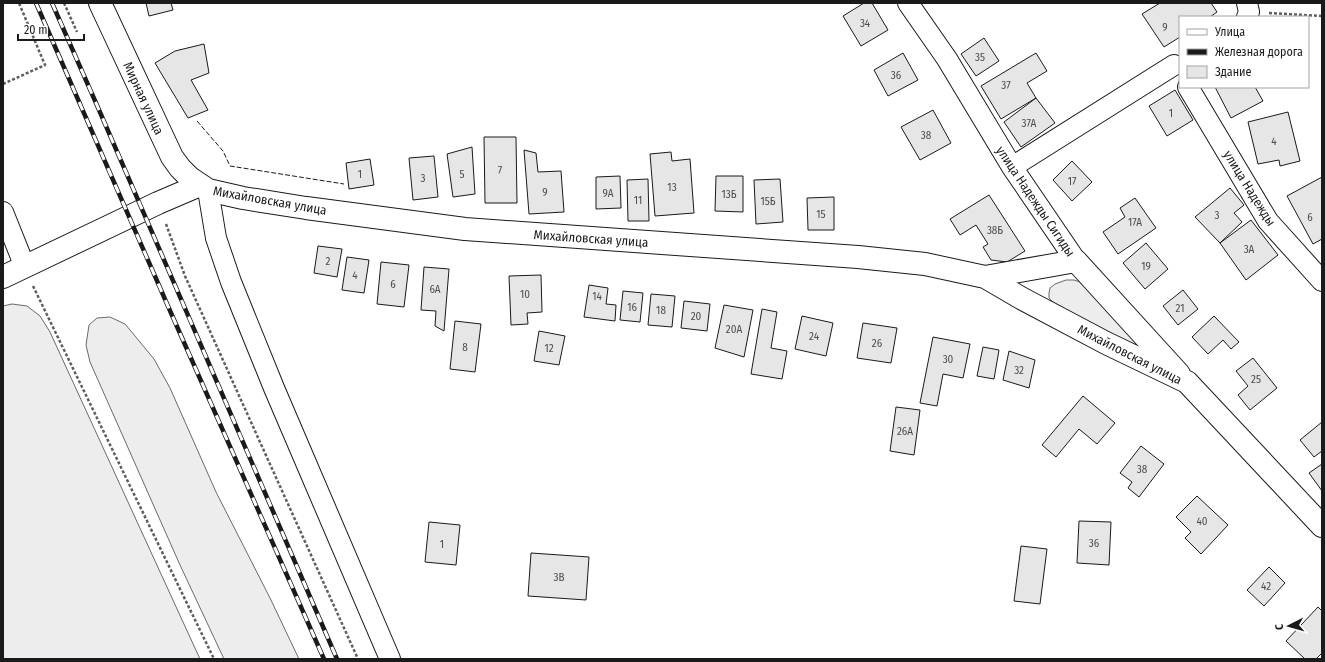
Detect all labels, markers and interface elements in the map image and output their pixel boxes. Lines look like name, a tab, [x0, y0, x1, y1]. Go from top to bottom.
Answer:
scale bar	[18, 16, 84, 42]
legend	[1179, 16, 1309, 88]
house number: 34	[860, 17, 871, 30]
house number: 9	[1162, 21, 1168, 34]
text: 20 m	[24, 23, 48, 37]
text: Улица	[1214, 25, 1245, 39]
text: Железная дорога	[1215, 45, 1303, 59]
house number: 35	[975, 51, 985, 64]
street label: Мирная улица	[120, 59, 167, 137]
text: Здание	[1215, 65, 1251, 79]
house number: 36	[891, 69, 902, 82]
house number: 37	[1001, 79, 1011, 92]
house number: 1	[1169, 107, 1173, 120]
house number: 37А	[1022, 117, 1037, 130]
house number: 38	[921, 129, 932, 142]
house number: 4	[1271, 135, 1277, 148]
street label: улица Надежды Сигиды	[993, 143, 1078, 259]
street label: улица Надежды	[1220, 148, 1279, 229]
house number: 7	[498, 164, 503, 177]
house number: 1	[358, 168, 362, 181]
house number: 5	[459, 168, 465, 181]
house number: 3	[421, 172, 426, 185]
house number: 17	[1068, 175, 1077, 188]
house number: 13	[667, 181, 677, 194]
street label: Михайловская улица	[212, 183, 328, 218]
house number: 9	[542, 186, 548, 199]
house number: 9А	[602, 187, 614, 200]
house number: 13Б	[721, 188, 737, 201]
house number: 11	[634, 194, 642, 207]
house number: 15Б	[760, 195, 776, 208]
house number: 15	[816, 208, 826, 221]
house number: 3	[1215, 209, 1220, 222]
house number: 6	[1307, 211, 1313, 224]
house number: 17А	[1128, 216, 1142, 229]
house number: 38Б	[987, 224, 1003, 237]
street label: Михайловская улица	[533, 227, 649, 250]
house number: 3А	[1244, 243, 1255, 256]
house number: 2	[326, 255, 331, 268]
house number: 19	[1141, 260, 1151, 273]
house number: 4	[352, 269, 358, 282]
house number: 6	[390, 278, 396, 291]
house number: 6А	[429, 283, 441, 296]
house number: 10	[520, 288, 530, 301]
house number: 14	[592, 290, 602, 303]
house number: 16	[627, 301, 637, 314]
house number: 21	[1176, 302, 1184, 315]
house number: 18	[656, 304, 666, 317]
house number: 20	[691, 310, 702, 323]
street label: Михайловская улица	[1075, 322, 1184, 387]
house number: 20А	[726, 323, 742, 336]
house number: 24	[809, 330, 820, 343]
house number: 26	[872, 337, 883, 350]
house number: 8	[462, 341, 468, 354]
house number: 12	[544, 342, 554, 355]
house number: 30	[943, 353, 954, 366]
house number: 32	[1014, 364, 1024, 377]
house number: 25	[1251, 373, 1261, 386]
house number: 26А	[897, 425, 913, 438]
house number: 38	[1137, 463, 1148, 476]
house number: 40	[1196, 515, 1208, 528]
house number: 36	[1089, 537, 1100, 550]
house number: 1	[440, 538, 444, 551]
house number: 3В	[554, 571, 564, 584]
house number: 42	[1261, 580, 1271, 593]
north arrow	[1269, 606, 1309, 646]
text: С	[1273, 623, 1286, 631]

